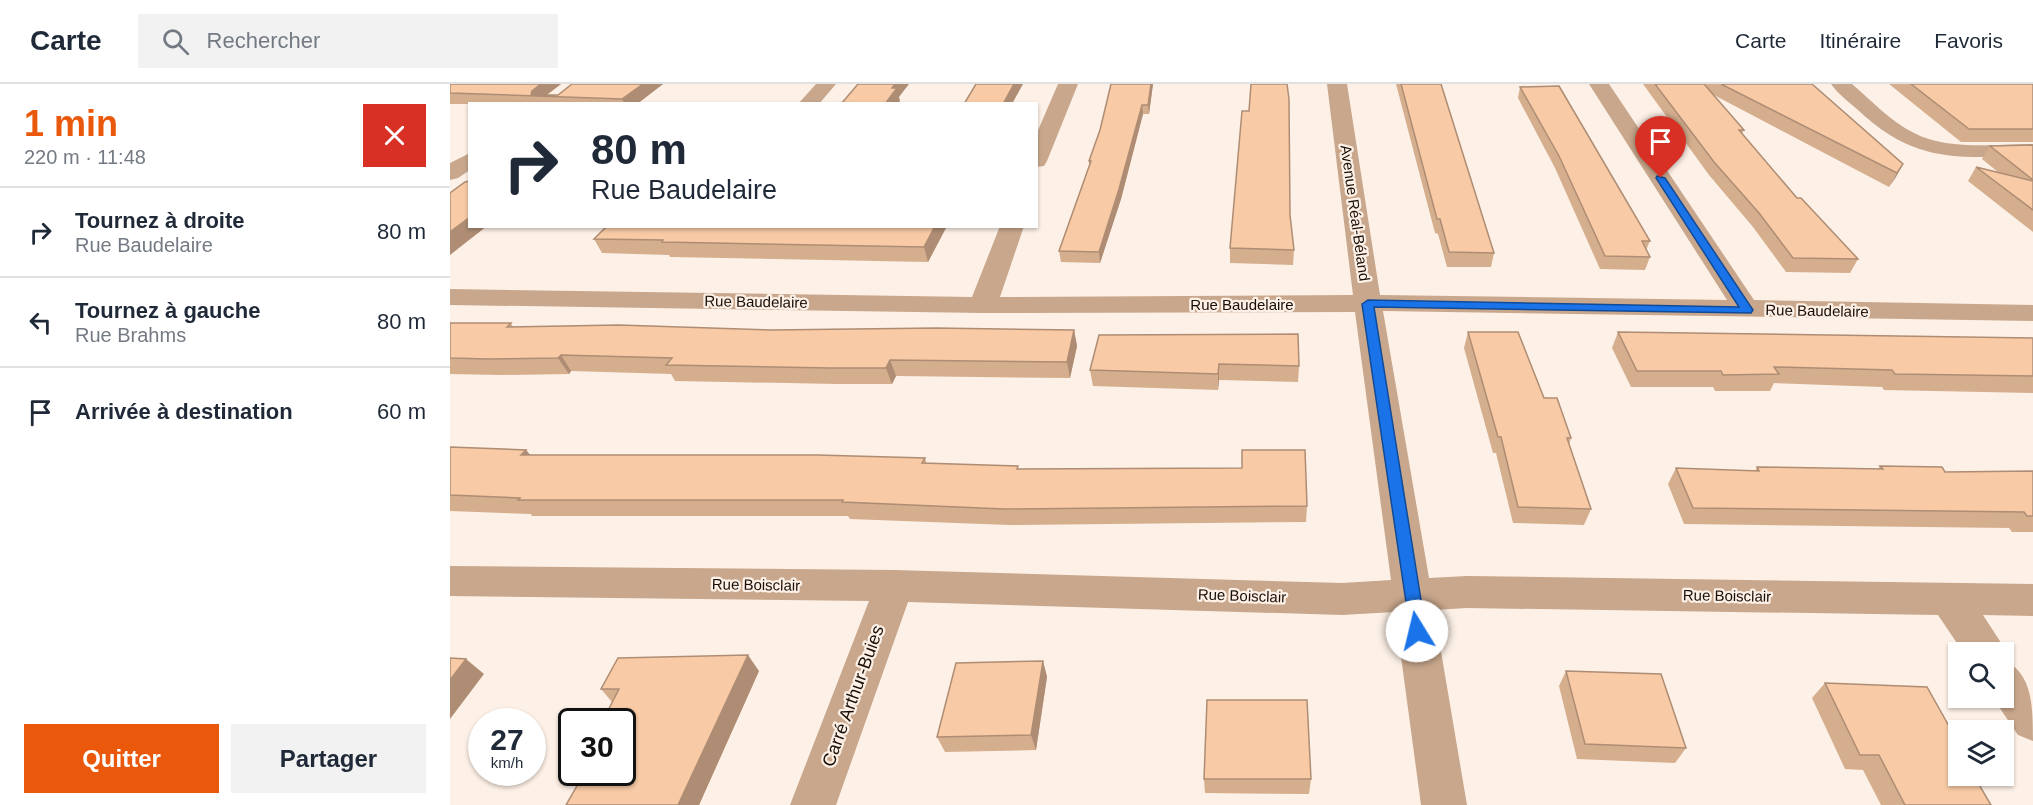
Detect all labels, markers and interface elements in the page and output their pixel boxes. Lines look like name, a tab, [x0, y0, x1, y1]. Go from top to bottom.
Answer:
search box	[138, 14, 558, 68]
text: Carte	[30, 25, 102, 56]
icon: search	[159, 25, 192, 58]
text: Rechercher	[207, 28, 320, 53]
text: Carte	[1735, 29, 1786, 52]
text: Itinéraire	[1819, 29, 1901, 52]
text: Favoris	[1934, 29, 2003, 52]
text: 1 min	[24, 103, 118, 144]
button: close	[363, 104, 426, 167]
pin	[1635, 116, 1686, 178]
icon: arrive	[1644, 125, 1677, 158]
icon: right	[492, 126, 570, 204]
text: 80 m	[591, 126, 687, 173]
street label: Avenue Réal-Béland	[1338, 144, 1373, 282]
text: 220 m · 11:48	[24, 146, 146, 168]
text: Rue Baudelaire	[591, 175, 777, 205]
text: Tournez à droite	[75, 208, 245, 233]
icon: right	[24, 216, 57, 249]
text: 80 m	[377, 219, 426, 244]
text: Rue Baudelaire	[75, 234, 213, 256]
street label: Rue Baudelaire	[704, 292, 808, 311]
street label: Rue Baudelaire	[1190, 296, 1294, 313]
text: Tournez à gauche	[75, 298, 260, 323]
street label: Rue Baudelaire	[1765, 301, 1869, 320]
icon: left	[24, 306, 57, 339]
text: 80 m	[377, 309, 426, 334]
text: Rue Brahms	[75, 324, 186, 346]
icon: arrive	[24, 396, 57, 429]
text: Arrivée à destination	[75, 399, 293, 424]
text: 60 m	[377, 399, 426, 424]
street label: Rue Boisclair	[712, 575, 800, 594]
street label: Rue Boisclair	[1198, 585, 1286, 606]
street label: Rue Boisclair	[1683, 586, 1771, 605]
position arrow	[1385, 599, 1449, 663]
street label: Carré Arthur-Buies	[818, 623, 888, 769]
map controls	[1948, 642, 2014, 786]
button: search	[1948, 642, 2014, 708]
speed limit sign: 30	[558, 708, 636, 786]
button: layers	[1948, 720, 2014, 786]
text: 27	[490, 723, 524, 756]
button: Quitter	[24, 724, 219, 793]
button: Partager	[231, 724, 426, 793]
text: km/h	[491, 754, 523, 771]

